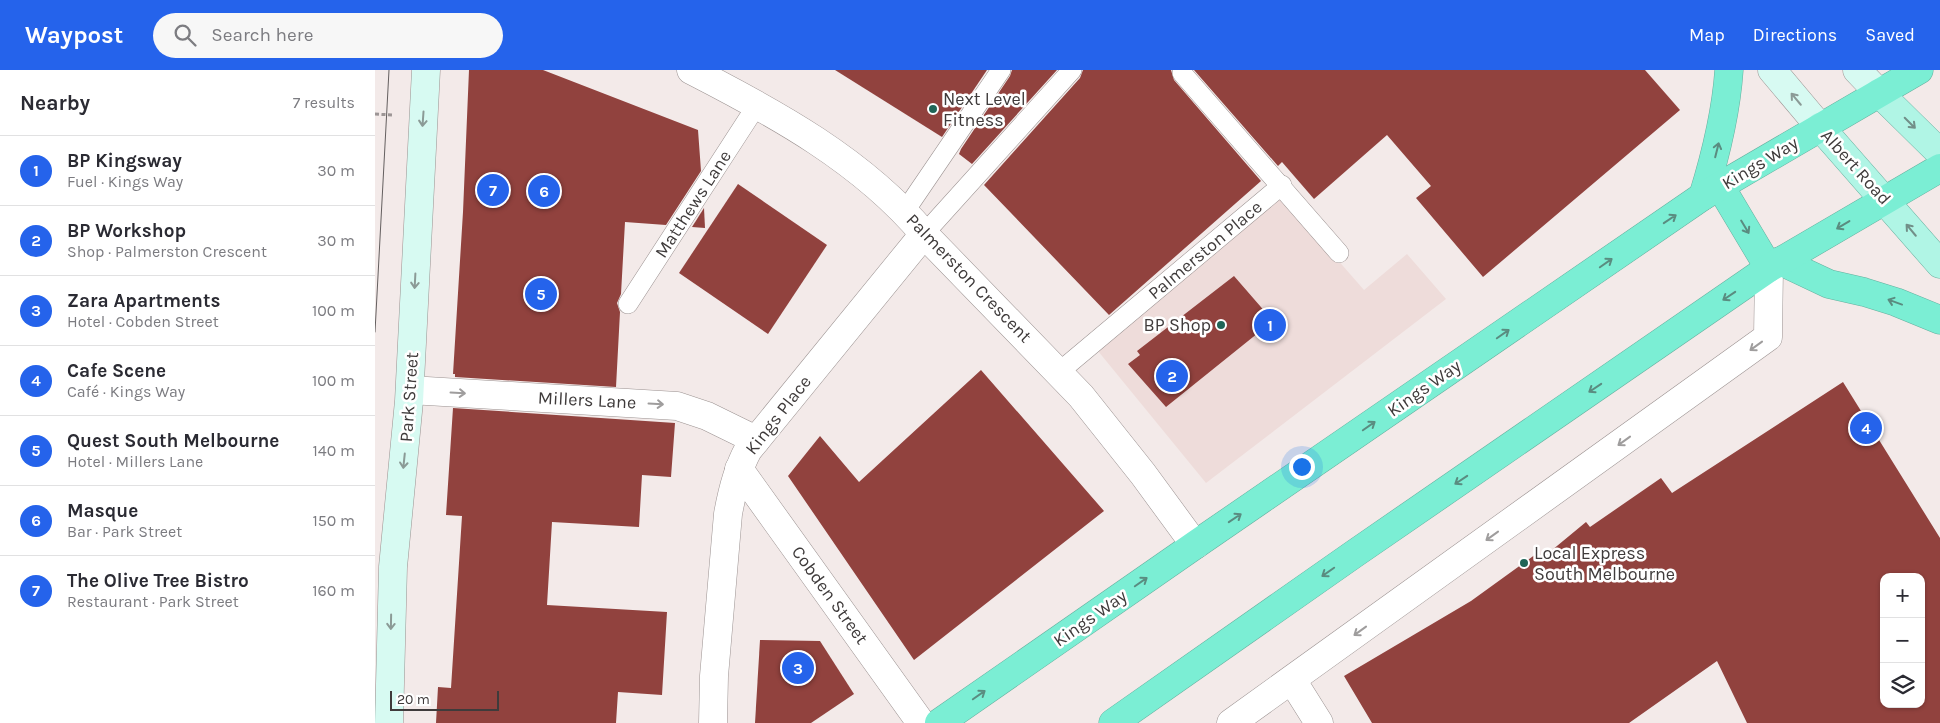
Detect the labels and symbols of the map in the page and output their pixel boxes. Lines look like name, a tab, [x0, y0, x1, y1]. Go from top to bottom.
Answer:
place label: Next Level Fitness	[943, 88, 1026, 131]
one-way arrow	[1790, 92, 1801, 105]
marker: Next Level Fitness	[927, 103, 939, 115]
one-way arrow	[418, 110, 428, 126]
one-way arrow	[1903, 117, 1916, 129]
street label: Albert Road	[1816, 125, 1896, 209]
street label: Kings Way	[1718, 131, 1803, 194]
one-way arrow	[1713, 142, 1722, 158]
street label: Matthews Lane	[650, 146, 736, 262]
pin: 7	[477, 171, 509, 209]
pin: 6	[528, 172, 560, 210]
street label: Palmerston Place	[1143, 196, 1267, 304]
street label: Palmerston Crescent	[902, 209, 1037, 347]
one-way arrow	[1663, 214, 1677, 224]
one-way arrow	[1740, 220, 1750, 234]
one-way arrow	[1836, 220, 1850, 230]
one-way arrow	[1905, 224, 1916, 237]
one-way arrow	[1599, 258, 1613, 268]
one-way arrow	[410, 272, 420, 289]
pin: 5	[525, 275, 557, 313]
one-way arrow	[1722, 291, 1736, 301]
one-way arrow	[1888, 297, 1903, 306]
pin: 1	[1254, 306, 1286, 344]
place label: BP Shop	[1143, 314, 1211, 336]
marker: BP Shop	[1215, 319, 1227, 331]
one-way arrow	[1496, 329, 1510, 339]
one-way arrow	[1749, 341, 1763, 351]
street label: Park Street	[395, 351, 423, 443]
street label: Kings Way	[1383, 354, 1466, 421]
pin: 2	[1156, 357, 1188, 395]
street label: Kings Place	[740, 371, 816, 459]
one-way arrow	[1588, 383, 1602, 393]
street label: Millers Lane	[537, 386, 637, 414]
one-way arrow	[450, 389, 466, 398]
one-way arrow	[647, 400, 663, 409]
pin: 4	[1850, 409, 1882, 447]
one-way arrow	[1362, 421, 1376, 431]
one-way arrow	[1617, 436, 1631, 446]
one-way arrow	[399, 452, 409, 468]
your location	[1289, 454, 1315, 480]
one-way arrow	[1454, 475, 1468, 485]
one-way arrow	[1228, 513, 1242, 523]
one-way arrow	[1485, 531, 1499, 541]
street label: Cobden Street	[787, 542, 873, 649]
place label: Local Express South Melbourne	[1534, 542, 1675, 585]
marker: Local Express South Melbourne	[1518, 557, 1530, 569]
one-way arrow	[1321, 567, 1335, 577]
one-way arrow	[1134, 577, 1148, 587]
street label: Kings Way	[1049, 584, 1132, 651]
one-way arrow	[386, 614, 396, 630]
one-way arrow	[1354, 626, 1368, 636]
pin: 3	[782, 649, 814, 687]
scale bar	[390, 688, 499, 711]
one-way arrow	[972, 690, 986, 700]

